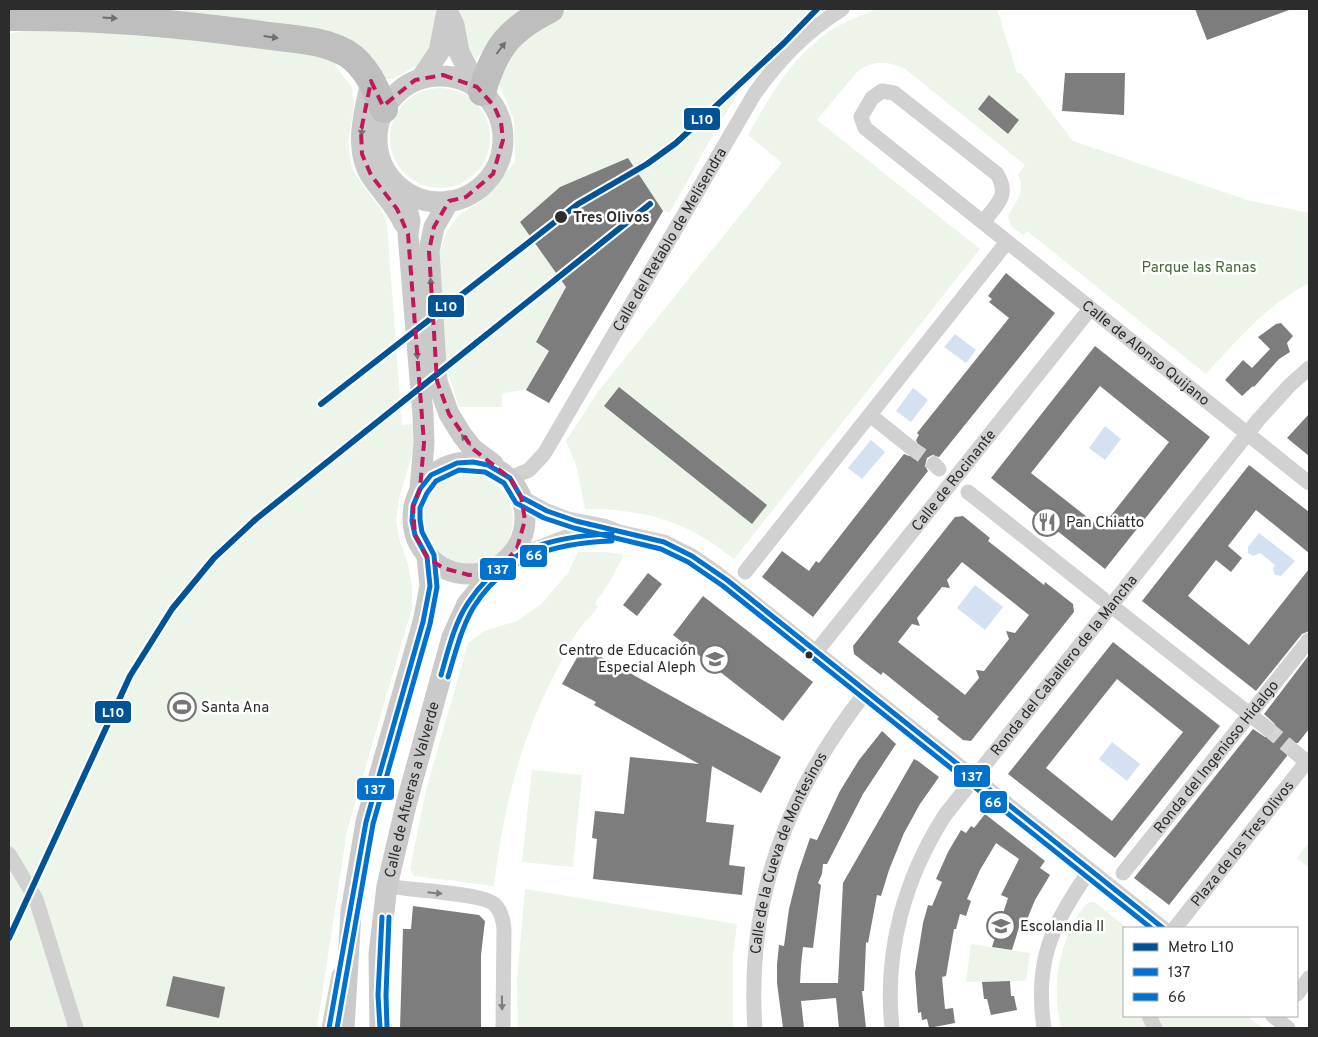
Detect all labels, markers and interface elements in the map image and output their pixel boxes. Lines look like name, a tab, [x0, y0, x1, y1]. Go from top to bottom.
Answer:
one-way arrow	[102, 15, 118, 23]
one-way arrow	[264, 33, 280, 41]
one-way arrow	[495, 42, 506, 55]
line badge: L10	[683, 107, 721, 131]
text: L10	[691, 112, 713, 129]
one-way arrow	[358, 121, 366, 137]
street label: Calle del Retablo de Melisendra	[609, 145, 732, 336]
marker: Tres Olivos	[553, 209, 569, 225]
place label: Tres Olivos	[573, 209, 650, 228]
park label: Parque las Ranas	[1142, 259, 1256, 278]
one-way arrow	[426, 277, 434, 293]
line badge: L10	[427, 294, 465, 318]
street label: Calle de Alonso Quijano	[1077, 297, 1213, 411]
text: L10	[435, 299, 457, 316]
one-way arrow	[414, 344, 422, 360]
street label: Calle de Rocinante	[908, 426, 1001, 536]
one-way arrow	[461, 434, 472, 446]
restaurant icon: Pan Chiatto	[1032, 507, 1062, 537]
place label: Pan Chiatto	[1066, 514, 1144, 533]
line badge: 66	[519, 544, 548, 568]
text: 66	[525, 548, 543, 565]
line badge: 137	[479, 557, 517, 581]
text: 137	[487, 562, 509, 579]
street label: Ronda del Caballero de la Mancha	[987, 572, 1143, 760]
place label: Centro de Educación Especial Aleph	[558, 642, 696, 678]
school or university icon: Centro de Educación Especial Aleph	[700, 644, 730, 674]
unlabelled marker	[804, 650, 814, 660]
street label: Ronda del Ingenioso Hidalgo	[1150, 677, 1284, 838]
sports icon: Santa Ana	[167, 692, 197, 722]
place label: Santa Ana	[201, 699, 269, 718]
line badge: L10	[94, 700, 132, 724]
street label: Calle de Afueras a Valverde	[381, 700, 445, 880]
text: L10	[102, 705, 124, 722]
street label: Calle de la Cueva de Montesinos	[747, 749, 833, 955]
line badge: 137	[953, 764, 991, 788]
text: 137	[961, 769, 983, 786]
line badge: 137	[356, 777, 395, 801]
street label: Plaza de los Tres Olivos	[1188, 777, 1299, 911]
text: 137	[364, 782, 386, 799]
line badge: 66	[979, 790, 1008, 814]
text: 66	[984, 795, 1002, 812]
one-way arrow	[427, 889, 443, 897]
school or university icon: Escolandia II	[986, 911, 1016, 941]
place label: Escolandia II	[1020, 918, 1104, 937]
legend	[1123, 927, 1298, 1017]
text: Metro L10	[1168, 939, 1234, 958]
text: 137	[1168, 964, 1190, 983]
text: 66	[1168, 989, 1186, 1008]
one-way arrow	[498, 995, 506, 1011]

